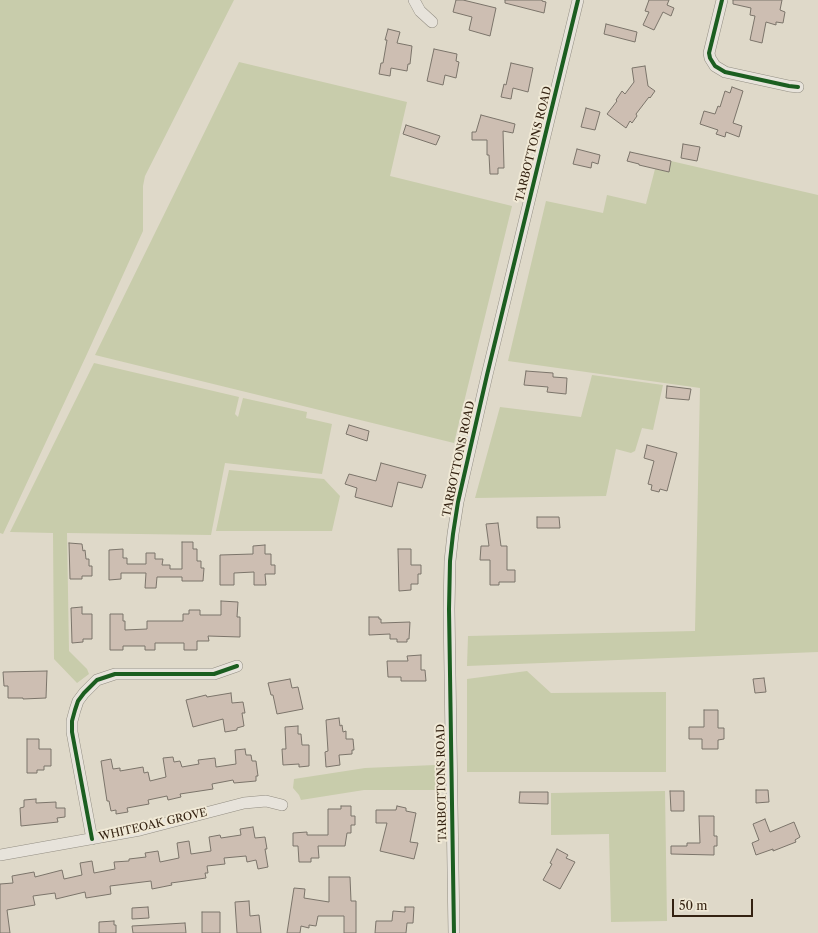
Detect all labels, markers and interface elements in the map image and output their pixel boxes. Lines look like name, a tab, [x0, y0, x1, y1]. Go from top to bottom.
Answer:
street label: TARBOTTONS ROAD	[513, 85, 555, 203]
street label: TARBOTTONS ROAD	[440, 400, 478, 518]
street label: TARBOTTONS ROAD	[434, 724, 450, 842]
street label: WHITEOAK GROVE	[97, 806, 209, 844]
scale bar	[674, 891, 755, 917]
text: 50 m	[679, 898, 708, 913]

